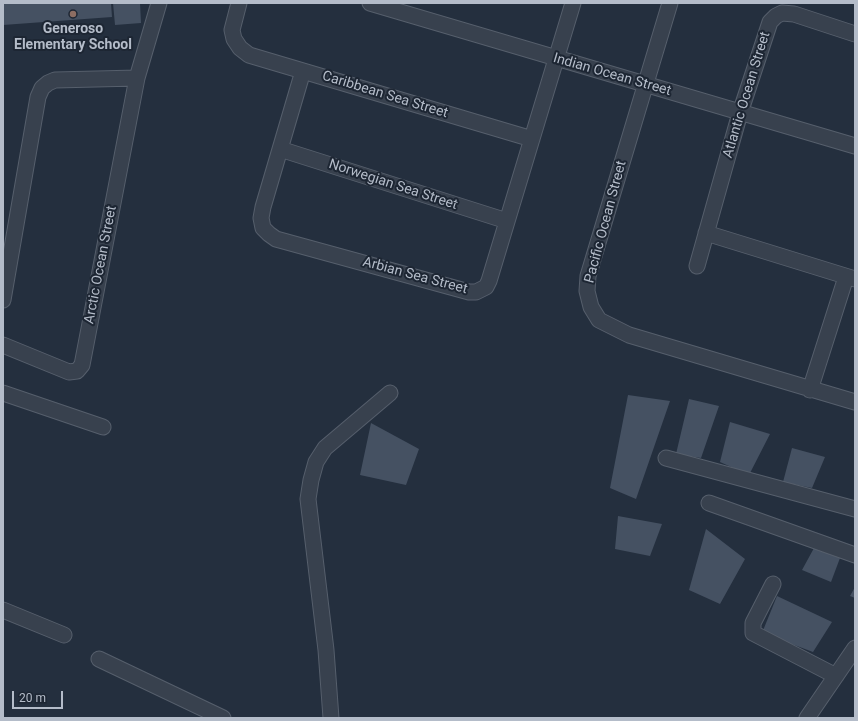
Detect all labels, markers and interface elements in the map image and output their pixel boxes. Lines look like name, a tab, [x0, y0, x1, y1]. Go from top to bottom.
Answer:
marker: Generoso Elementary School	[68, 9, 78, 19]
place label: Generoso Elementary School	[14, 21, 132, 54]
street label: Atlantic Ocean Street	[720, 30, 774, 160]
street label: Indian Ocean Street	[551, 50, 673, 100]
street label: Caribbean Sea Street	[320, 68, 450, 122]
street label: Norwegian Sea Street	[326, 156, 460, 214]
street label: Pacific Ocean Street	[582, 159, 630, 285]
street label: Arctic Ocean Street	[81, 205, 121, 325]
street label: Arbian Sea Street	[361, 254, 469, 298]
scale bar	[14, 683, 65, 709]
text: 20 m	[19, 691, 46, 705]

